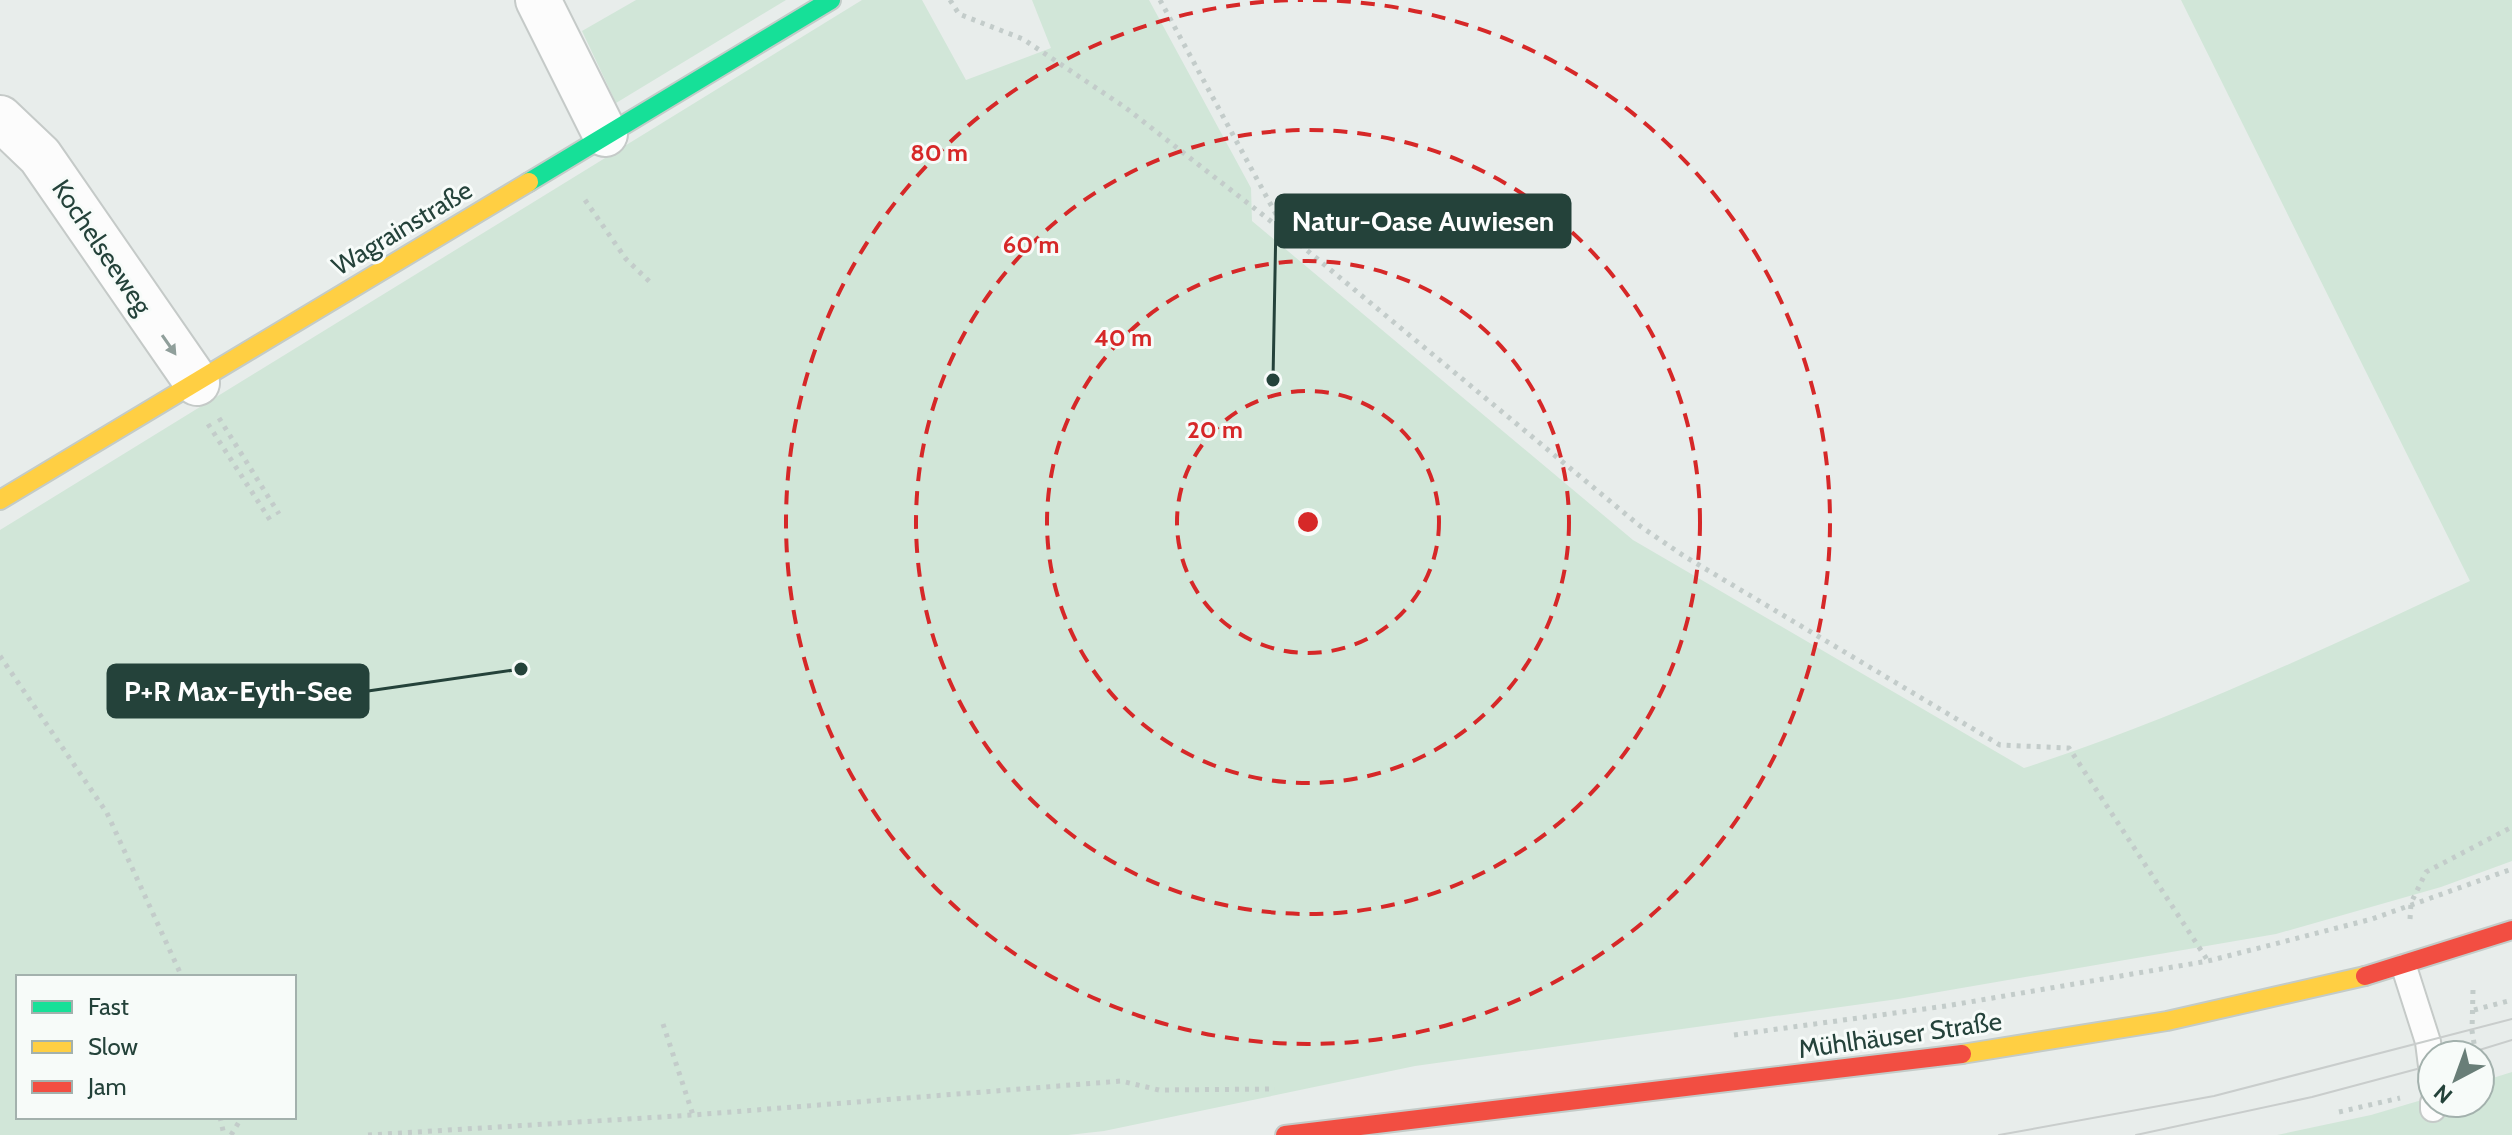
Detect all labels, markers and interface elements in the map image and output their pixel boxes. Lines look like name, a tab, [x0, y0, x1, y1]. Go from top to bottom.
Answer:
text: 80 m	[910, 138, 968, 167]
street label: Kochelseeweg	[45, 173, 159, 321]
street label: Wagrainstraße	[326, 174, 478, 282]
callout: Natur-Oase Auwiesen	[1276, 195, 1570, 247]
text: Natur-Oase Auwiesen	[1292, 204, 1554, 238]
text: 60 m	[1003, 230, 1059, 259]
text: 40 m	[1094, 323, 1152, 352]
one-way arrow	[161, 334, 176, 355]
text: 20 m	[1187, 415, 1243, 444]
centre of rings	[1294, 508, 1322, 536]
callout: P+R Max-Eyth-See	[108, 665, 368, 717]
text: P+R Max-Eyth-See	[124, 674, 352, 708]
legend	[16, 975, 296, 1119]
text: Fast	[88, 992, 129, 1021]
street label: Mühlhäuser Straße	[1796, 1005, 2004, 1065]
text: Slow	[88, 1032, 138, 1061]
north arrow	[2416, 1039, 2496, 1119]
text: Jam	[87, 1072, 126, 1101]
text: N	[2428, 1078, 2458, 1109]

